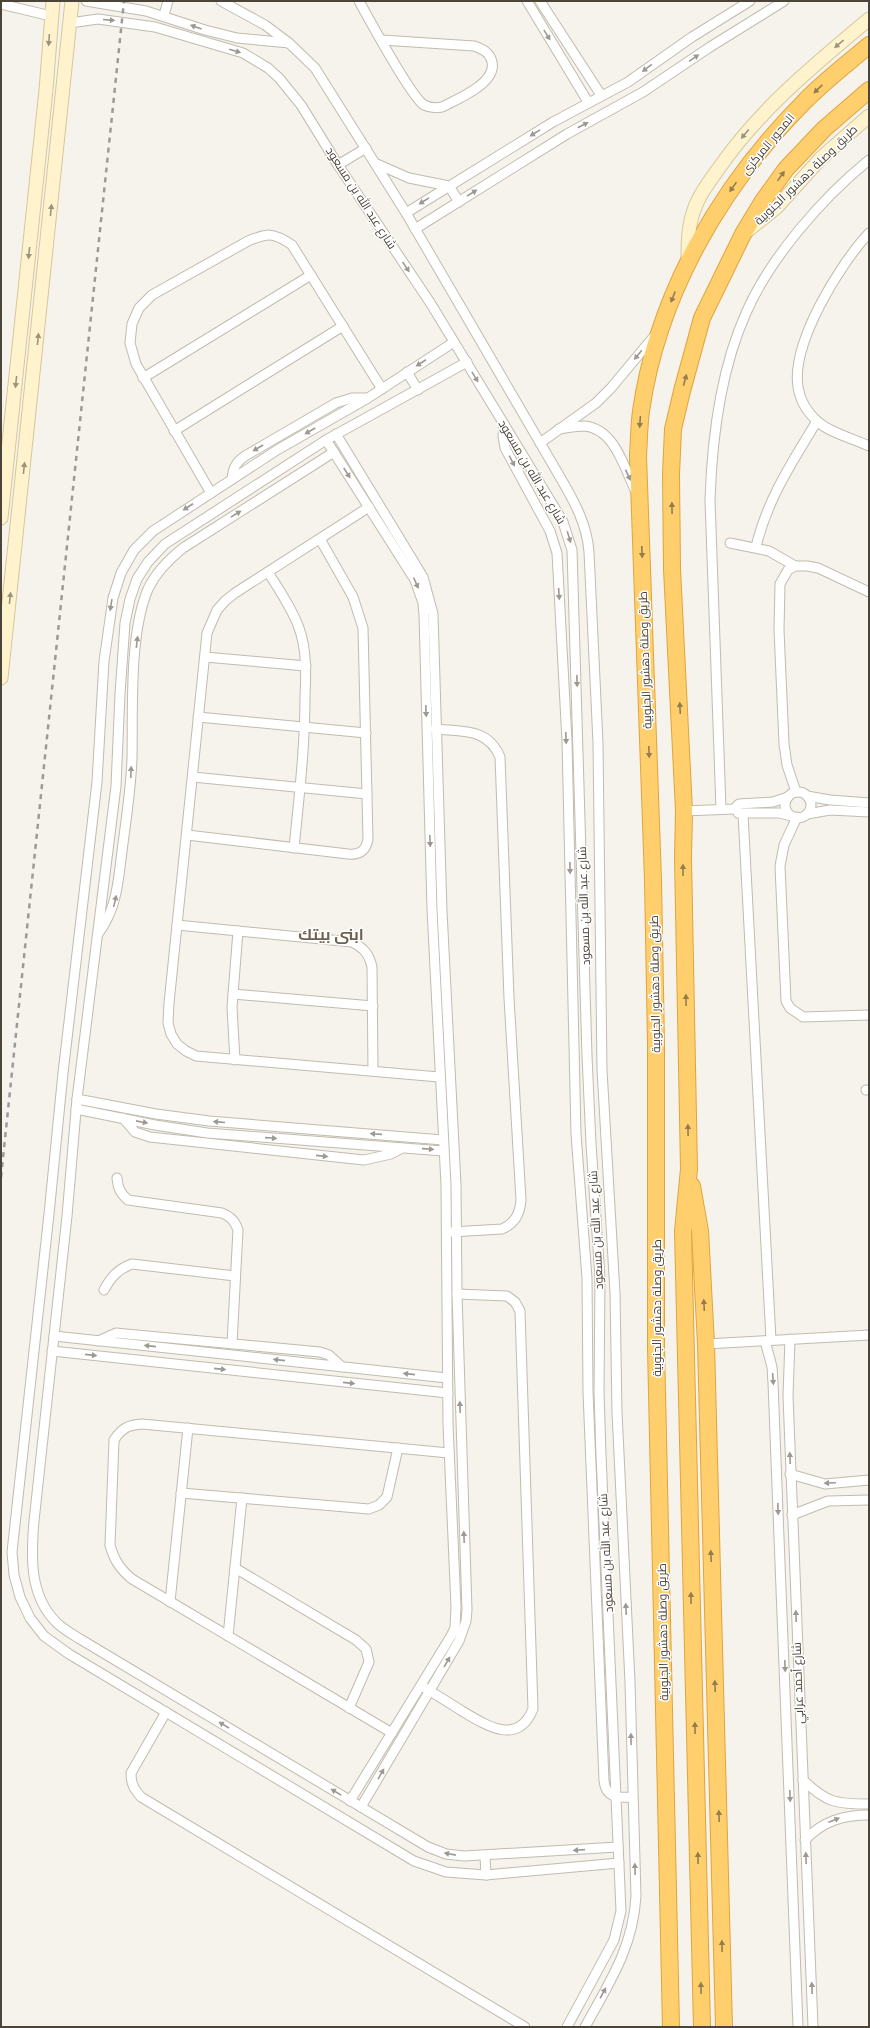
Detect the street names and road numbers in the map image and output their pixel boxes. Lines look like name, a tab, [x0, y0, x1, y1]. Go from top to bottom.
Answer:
street label: المحور المركزى	[738, 110, 798, 178]
street label: طريق وصلة دهشور الجنوبية	[751, 121, 861, 229]
street label: شارع عبد الله بن مسعود	[322, 144, 400, 252]
street label: شارع عبد الله بن مسعود	[495, 417, 570, 527]
street label: طريق وصلة دهشور الجنوبية	[635, 591, 655, 729]
street label: شارع عبد الله بن مسعود	[574, 846, 594, 966]
street label: طريق وصلة دهشور الجنوبية	[646, 915, 664, 1053]
street label: شارع عبد الله بن مسعود	[585, 1170, 607, 1290]
street label: طريق وصلة دهشور الجنوبية	[649, 1239, 665, 1377]
street label: شارع عبد الله بن مسعود	[595, 1493, 617, 1613]
street label: طريق وصلة دهشور الجنوبية	[654, 1563, 672, 1701]
street label: شارع أحمد عرابي	[789, 1642, 809, 1724]

